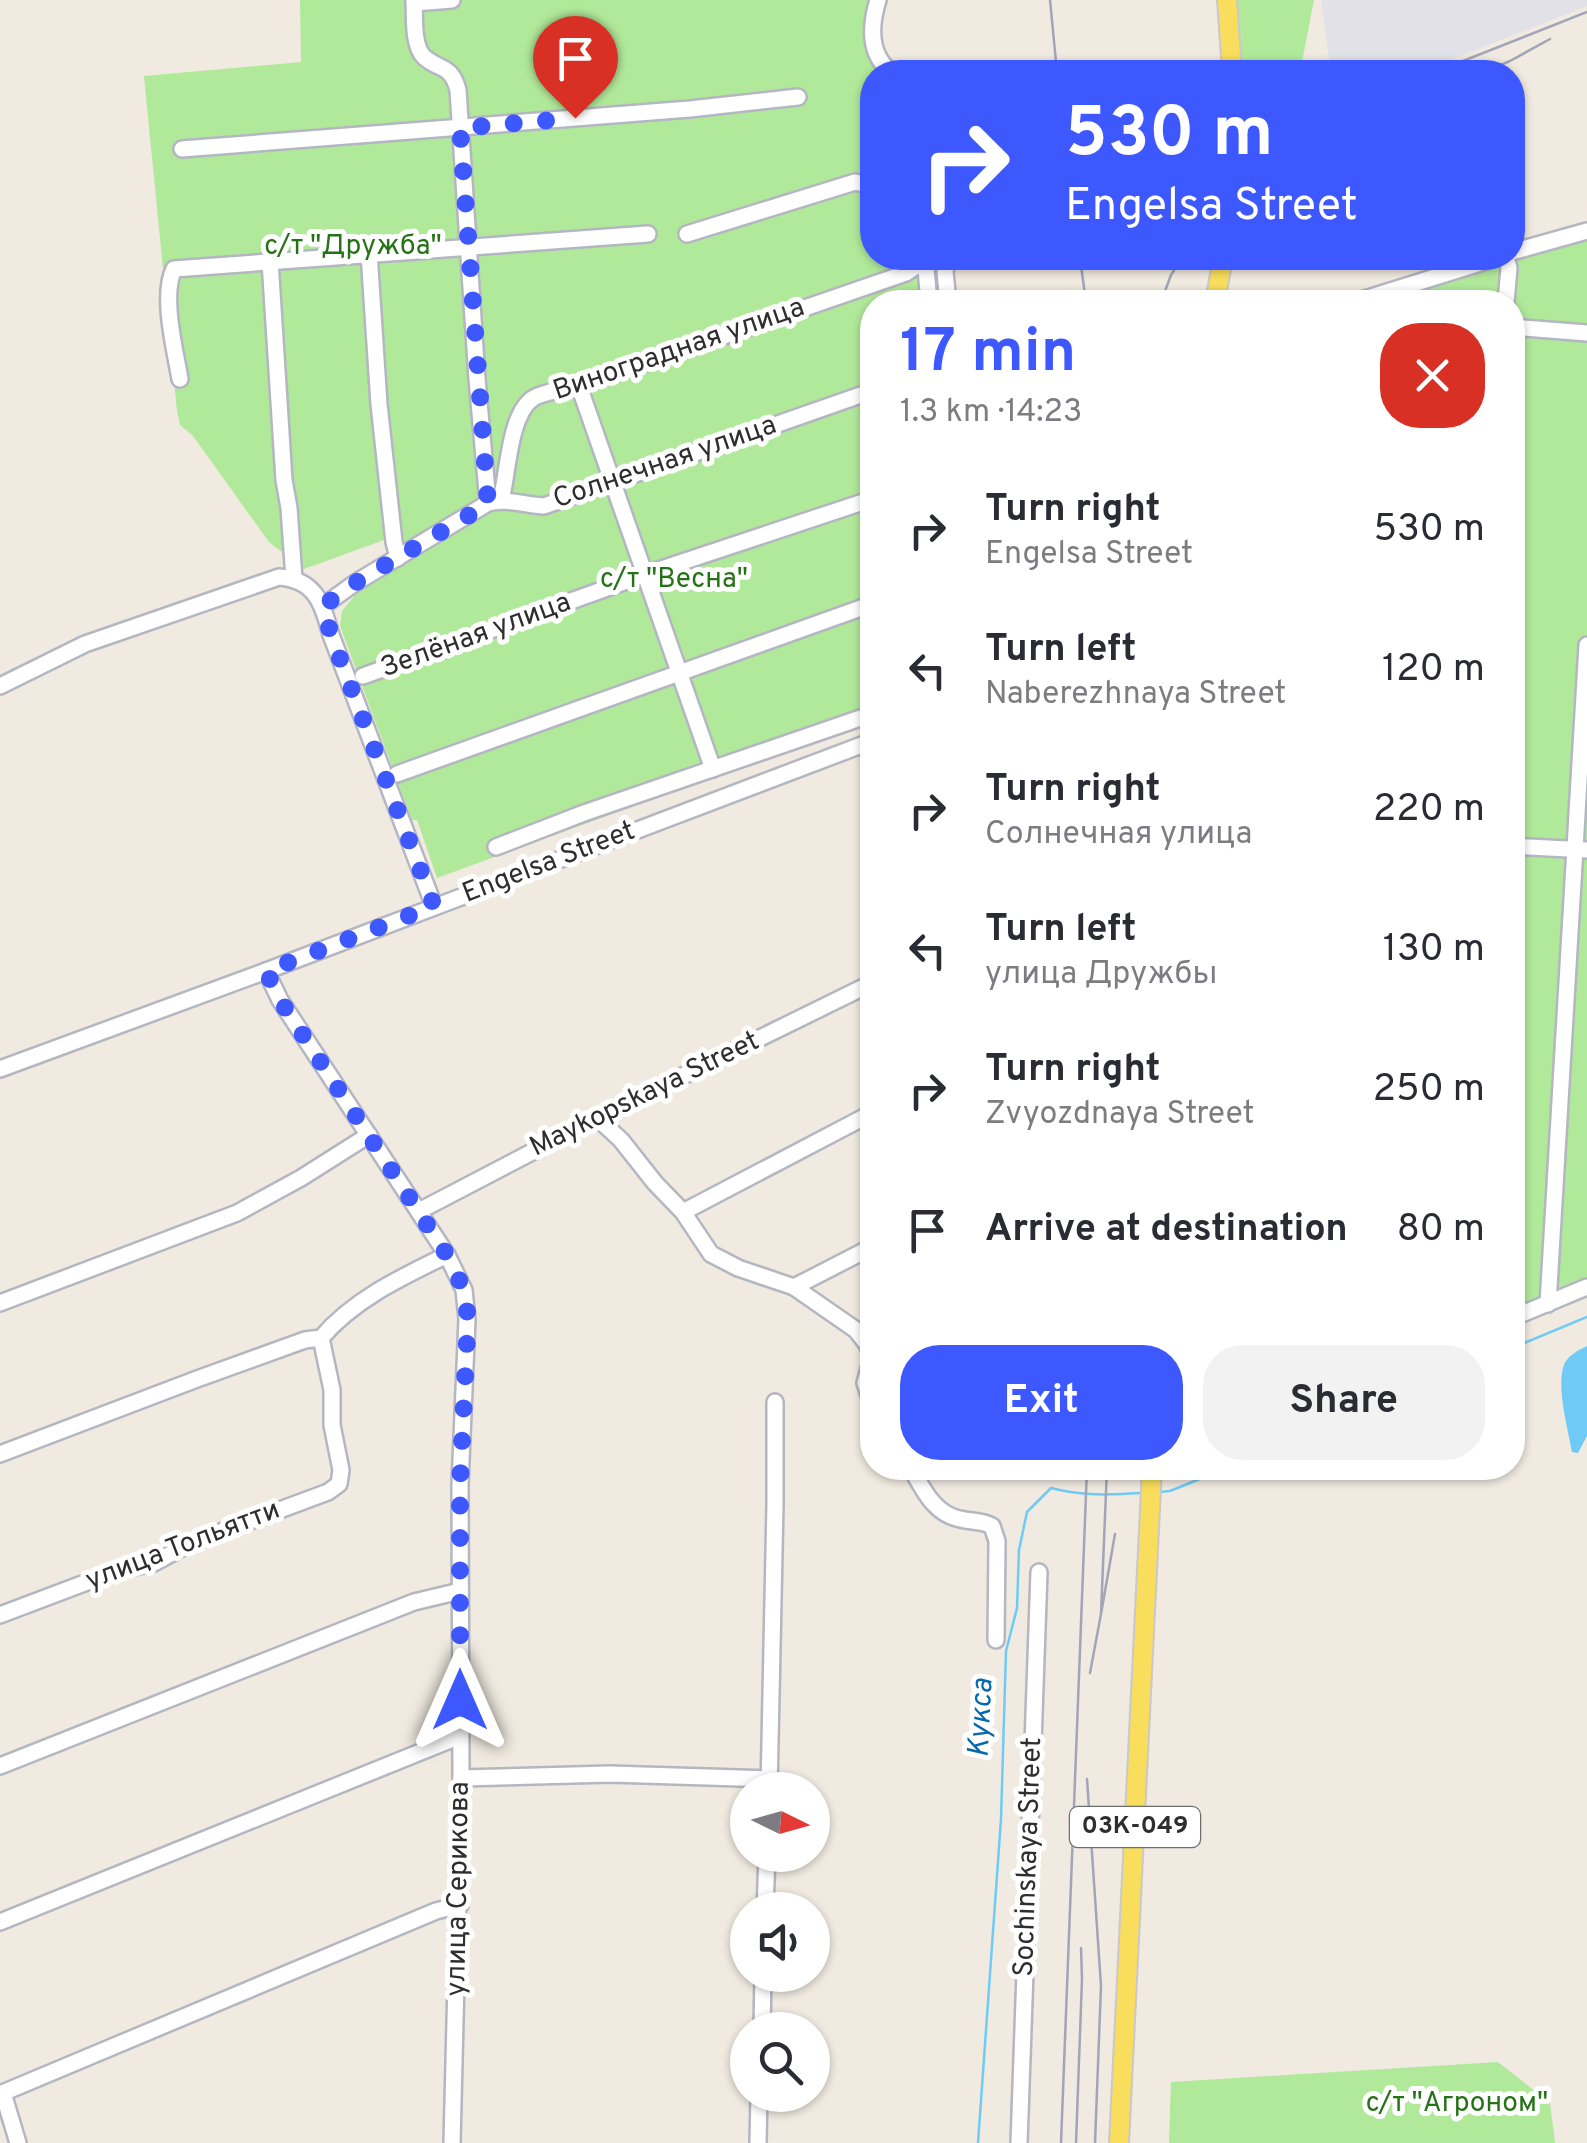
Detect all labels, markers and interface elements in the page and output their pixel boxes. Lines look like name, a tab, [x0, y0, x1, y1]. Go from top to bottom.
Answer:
pin	[533, 16, 618, 119]
icon: arrive	[548, 31, 603, 86]
text: 530 m	[1065, 92, 1274, 181]
icon: right	[900, 100, 1030, 230]
text: Engelsa Street	[1065, 179, 1358, 236]
park label: с/т "Дружба"	[264, 229, 442, 265]
street label: Виноградная улица	[549, 290, 809, 410]
text: 17 min	[900, 317, 1076, 393]
button: close	[1380, 323, 1485, 428]
text: 1.3 km · 14:23	[900, 393, 1082, 433]
street label: Солнечная улица	[549, 408, 781, 518]
text: Turn right	[985, 486, 1160, 535]
icon: right	[900, 503, 955, 558]
text: 530 m	[1373, 506, 1485, 555]
text: Engelsa Street	[985, 535, 1193, 575]
park label: с/т "Весна"	[600, 562, 748, 598]
street label: Зелёная улица	[376, 585, 576, 687]
text: Turn left	[985, 626, 1137, 675]
icon: left	[900, 643, 955, 698]
text: 120 m	[1382, 646, 1485, 695]
text: Naberezhnaya Street	[985, 675, 1286, 715]
text: Turn right	[985, 766, 1160, 815]
icon: right	[900, 783, 955, 838]
text: 220 m	[1373, 786, 1485, 835]
street label: Engelsa Street	[458, 814, 640, 912]
text: Солнечная улица	[985, 815, 1252, 855]
text: Turn left	[985, 906, 1137, 955]
icon: left	[900, 923, 955, 978]
text: 130 m	[1383, 926, 1485, 975]
text: улица Дружбы	[985, 955, 1217, 995]
street label: Maykopskaya Street	[524, 1024, 766, 1166]
text: Turn right	[985, 1046, 1160, 1095]
icon: right	[900, 1063, 955, 1118]
text: 250 m	[1373, 1066, 1485, 1115]
text: Zvyozdnaya Street	[985, 1095, 1255, 1135]
icon: arrive	[900, 1203, 955, 1258]
text: Arrive at destination	[985, 1206, 1348, 1255]
text: 80 m	[1397, 1206, 1485, 1255]
button: Exit	[900, 1345, 1183, 1460]
button: Share	[1203, 1345, 1485, 1460]
street label: улица Тольятти	[81, 1492, 285, 1600]
position arrow	[408, 1648, 512, 1752]
water label: Кукса	[961, 1677, 1003, 1759]
street label: Sochinskaya Street	[1007, 1737, 1051, 1977]
north arrow	[730, 1772, 830, 1872]
map controls	[730, 1772, 830, 2112]
street label: улица Серикова	[439, 1781, 479, 1997]
road number: 03К-049	[1070, 1807, 1200, 1847]
button: sound	[730, 1892, 830, 1992]
button: search	[730, 2012, 830, 2112]
park label: с/т "Агроном"	[1366, 2086, 1548, 2122]

